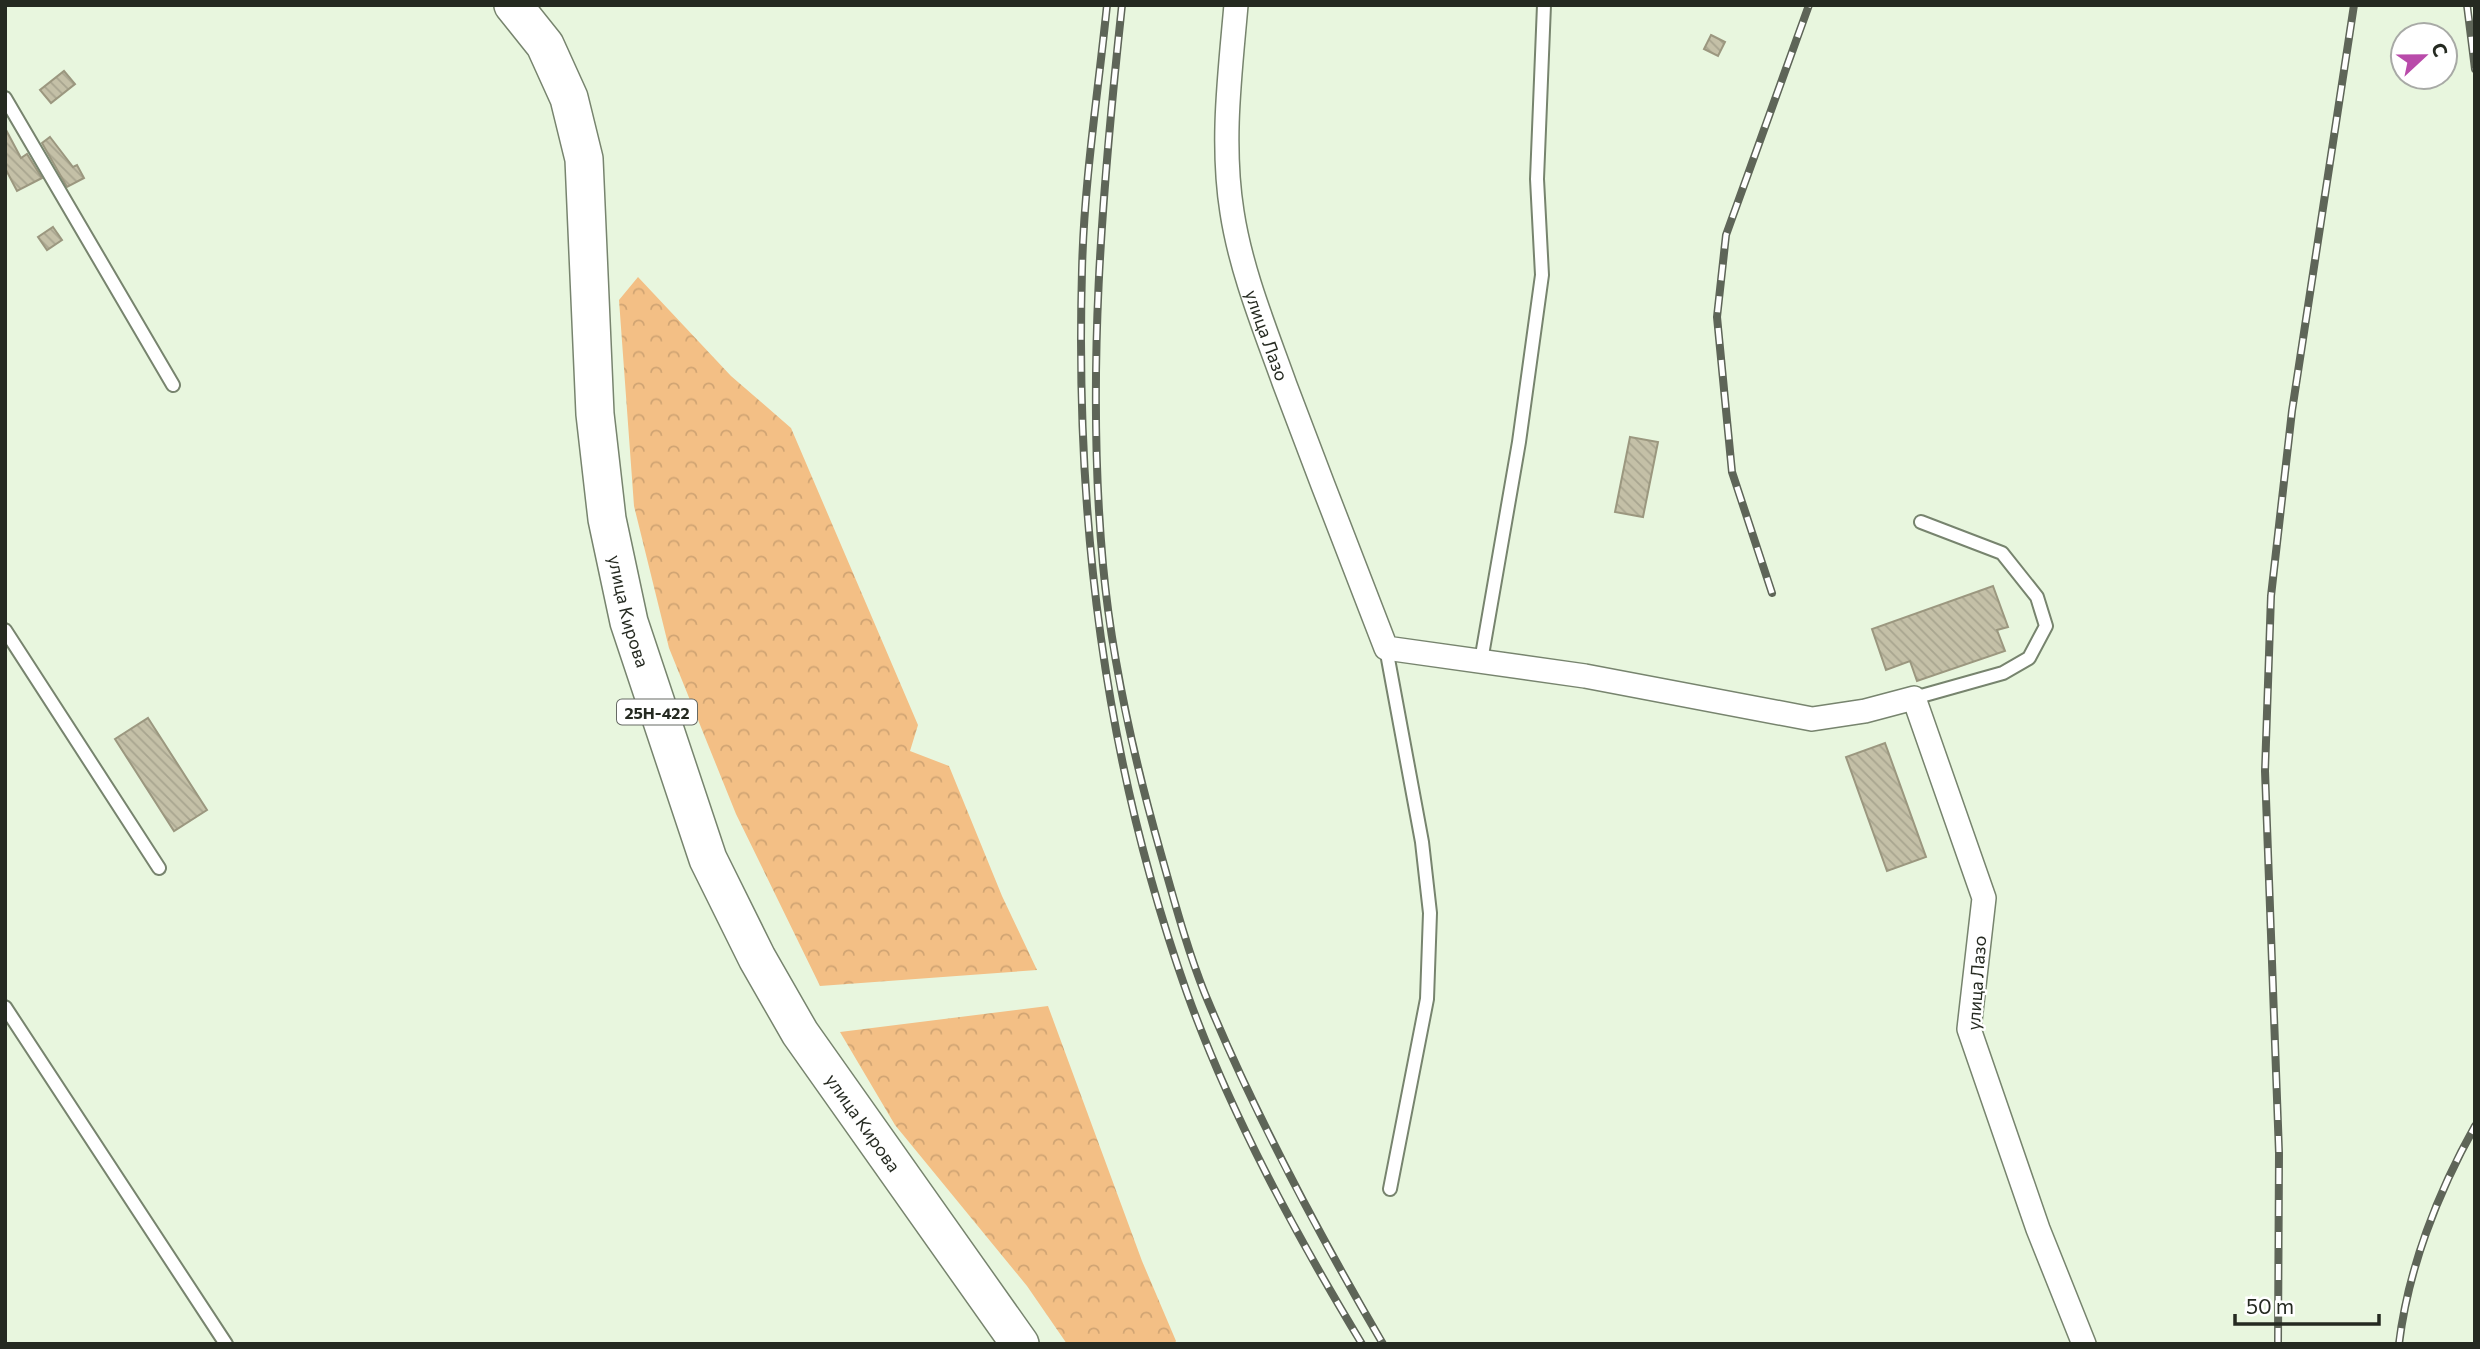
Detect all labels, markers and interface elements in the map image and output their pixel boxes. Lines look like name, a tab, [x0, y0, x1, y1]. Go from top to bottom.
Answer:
north arrow	[2389, 21, 2459, 91]
text: С	[2427, 39, 2453, 60]
street label: улица Лазо	[1241, 287, 1294, 384]
street label: улица Кирова	[604, 553, 654, 670]
road number: 25Н-422	[617, 699, 697, 724]
street label: улица Лазо	[1962, 935, 1990, 1031]
street label: улица Кирова	[821, 1069, 906, 1176]
scale bar	[2235, 1282, 2378, 1326]
text: 50 m	[2246, 1293, 2294, 1318]

